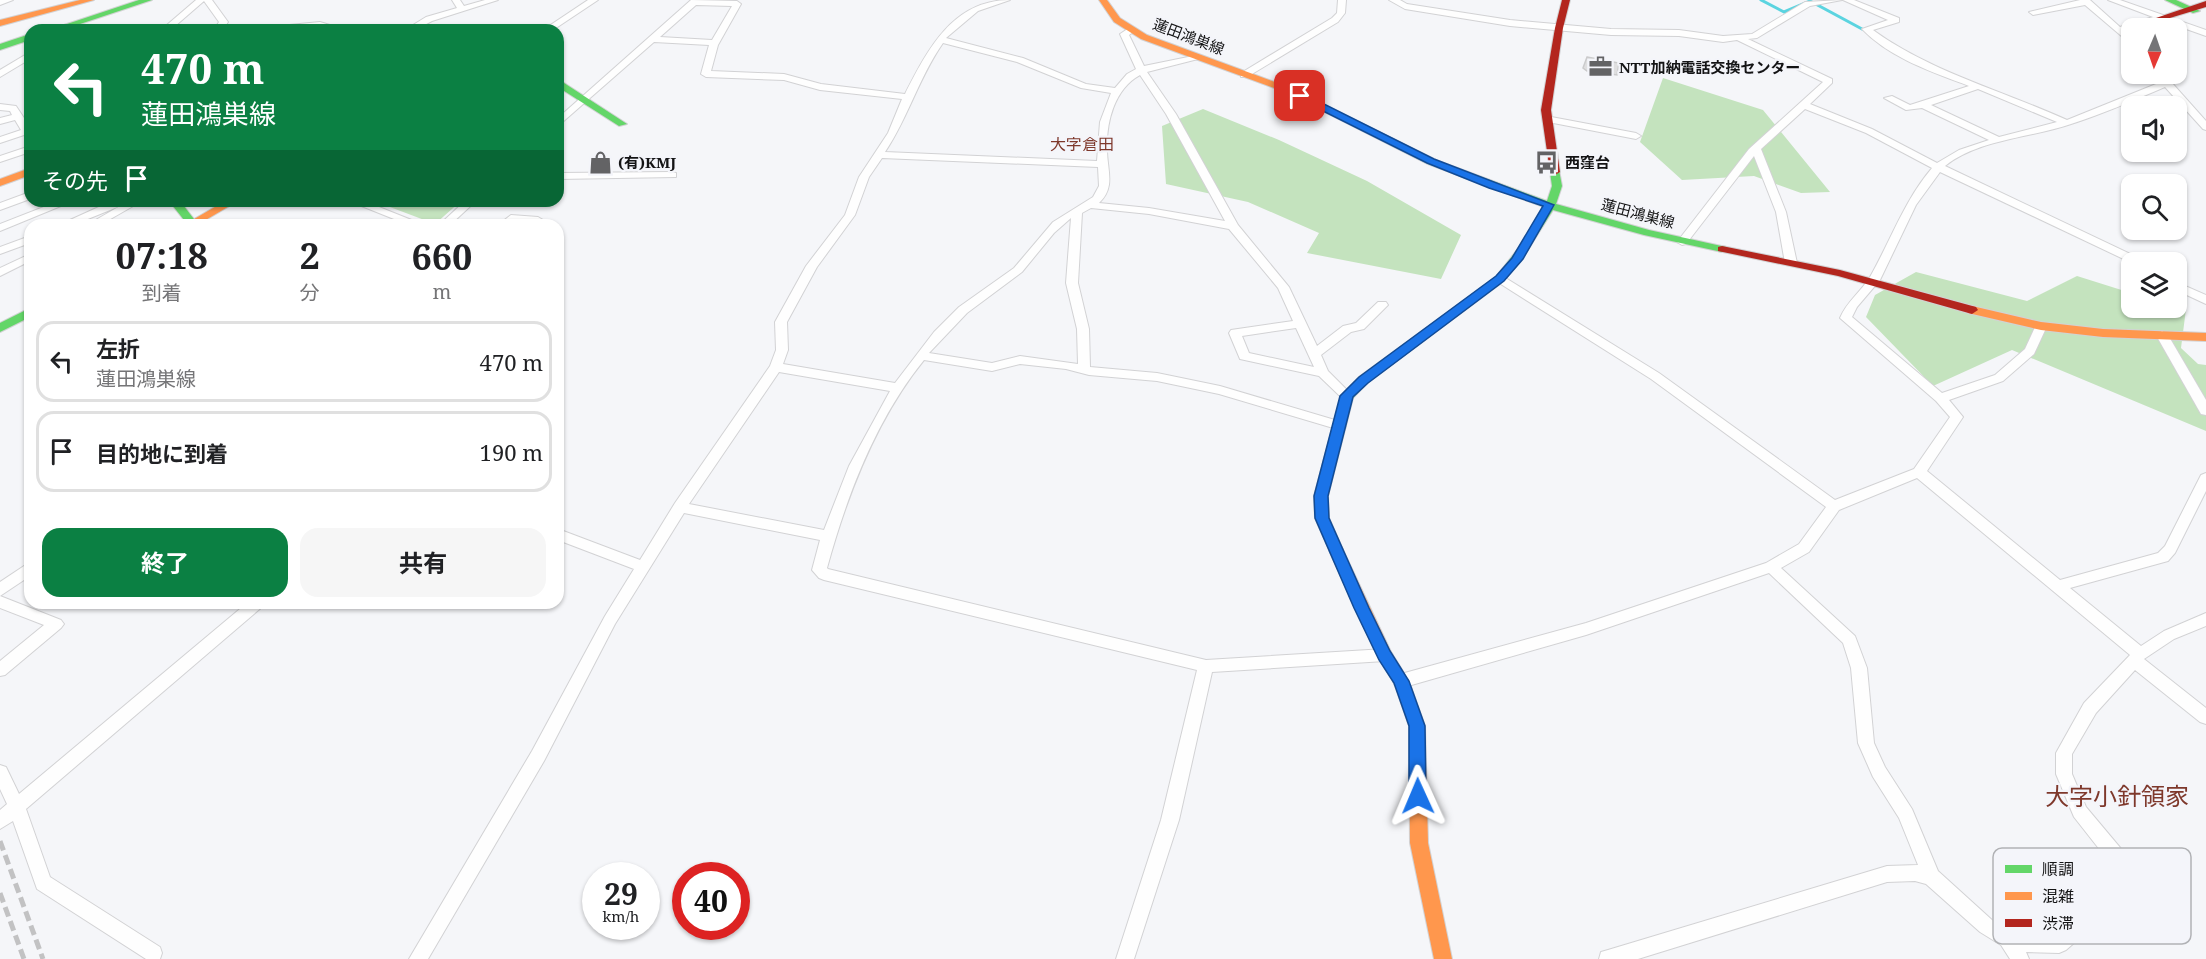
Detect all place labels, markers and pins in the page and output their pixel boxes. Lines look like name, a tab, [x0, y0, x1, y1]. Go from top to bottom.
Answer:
office icon: NTT加納電話交換センター	[1588, 54, 1614, 80]
place label: NTT加納電話交換センター	[1619, 57, 1800, 77]
pin	[1274, 70, 1325, 121]
shop icon: (有)KMJ	[587, 149, 613, 175]
bus stop icon: 西窪台	[1534, 149, 1560, 175]
place label: (有)KMJ	[618, 152, 676, 172]
place label: 西窪台	[1565, 152, 1610, 172]

